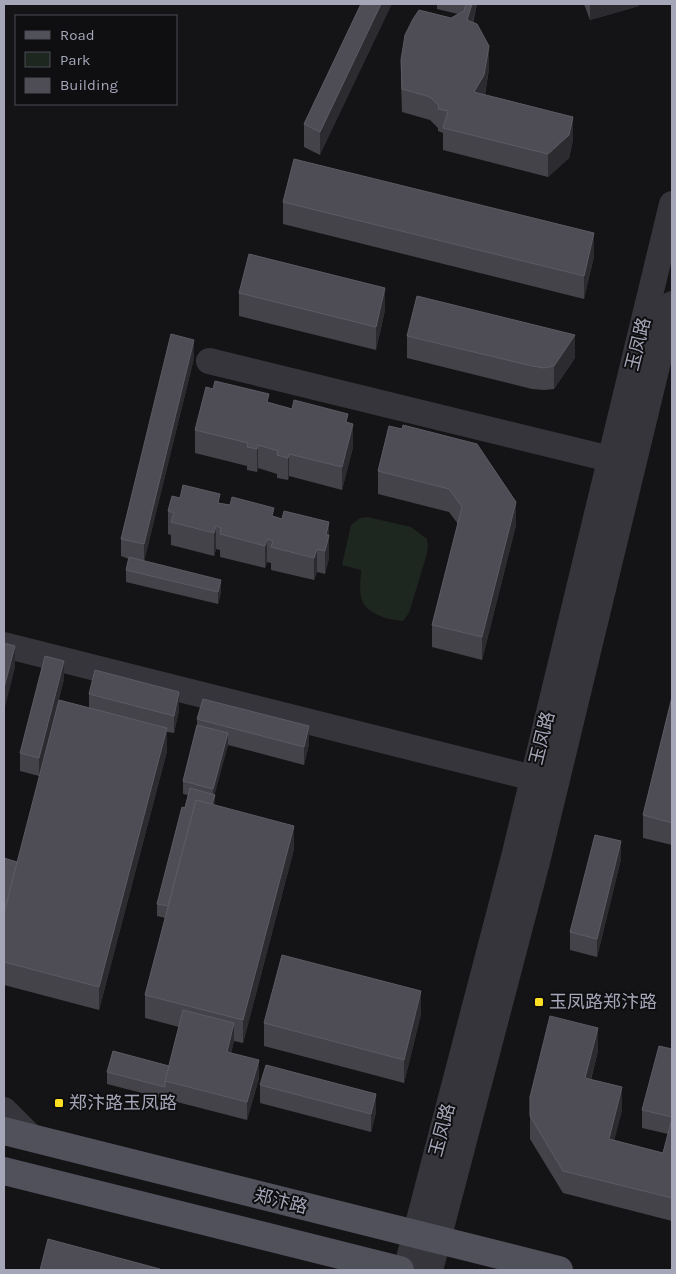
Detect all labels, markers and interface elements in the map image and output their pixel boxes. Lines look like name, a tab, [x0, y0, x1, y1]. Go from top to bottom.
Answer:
legend	[15, 15, 178, 105]
text: Road	[60, 26, 95, 44]
text: Park	[60, 51, 90, 69]
text: Building	[60, 76, 118, 94]
street label: 玉凤路	[621, 315, 655, 373]
street label: 玉凤路	[525, 709, 559, 767]
place label: 玉凤路郑汴路	[549, 991, 657, 1013]
marker: 玉凤路郑汴路	[533, 996, 545, 1008]
place label: 郑汴路玉凤路	[69, 1092, 177, 1114]
marker: 郑汴路玉凤路	[53, 1097, 65, 1109]
street label: 玉凤路	[424, 1101, 460, 1159]
street label: 郑汴路	[252, 1184, 310, 1218]

